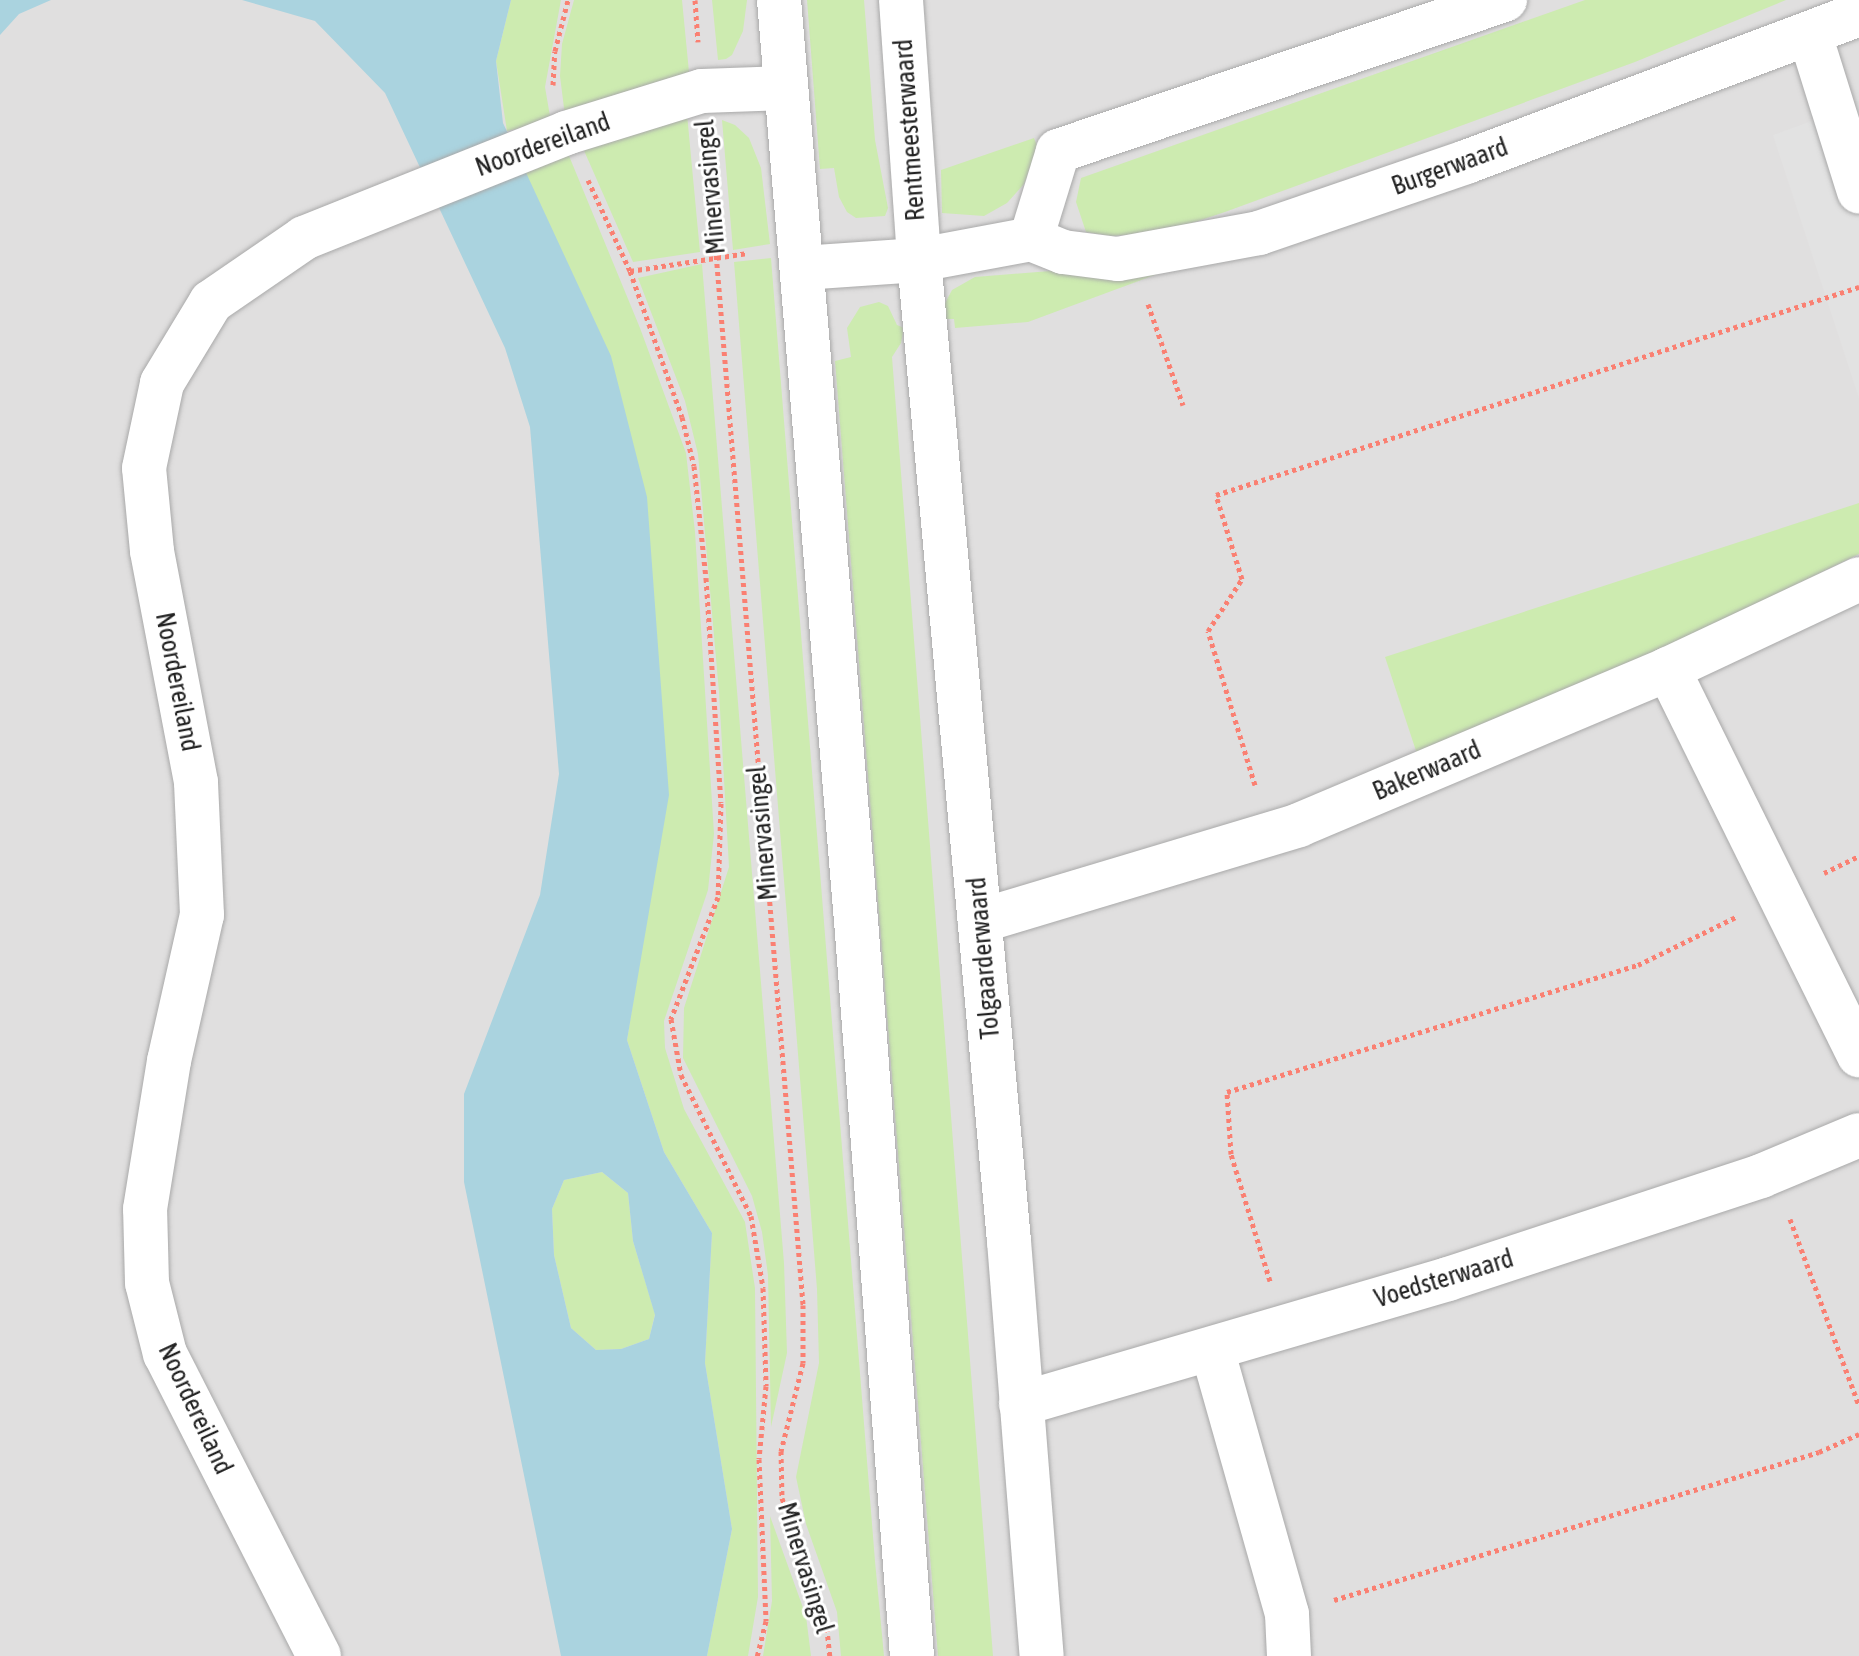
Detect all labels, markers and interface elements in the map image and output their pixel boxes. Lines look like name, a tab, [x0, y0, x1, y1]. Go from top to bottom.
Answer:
street label: Rentmeesterwaard	[888, 38, 932, 222]
street label: Noordereiland	[471, 106, 615, 184]
street label: Minervasingel	[690, 118, 732, 256]
street label: Burgerwaard	[1388, 132, 1512, 202]
street label: Noordereiland	[148, 610, 206, 754]
street label: Bakerwaard	[1368, 734, 1486, 808]
street label: Minervasingel	[742, 764, 784, 902]
street label: Tolgaarderwaard	[961, 876, 1007, 1040]
street label: Voedsterwaard	[1371, 1243, 1517, 1315]
street label: Noordereiland	[151, 1339, 239, 1479]
street label: Minervasingel	[770, 1499, 840, 1637]

